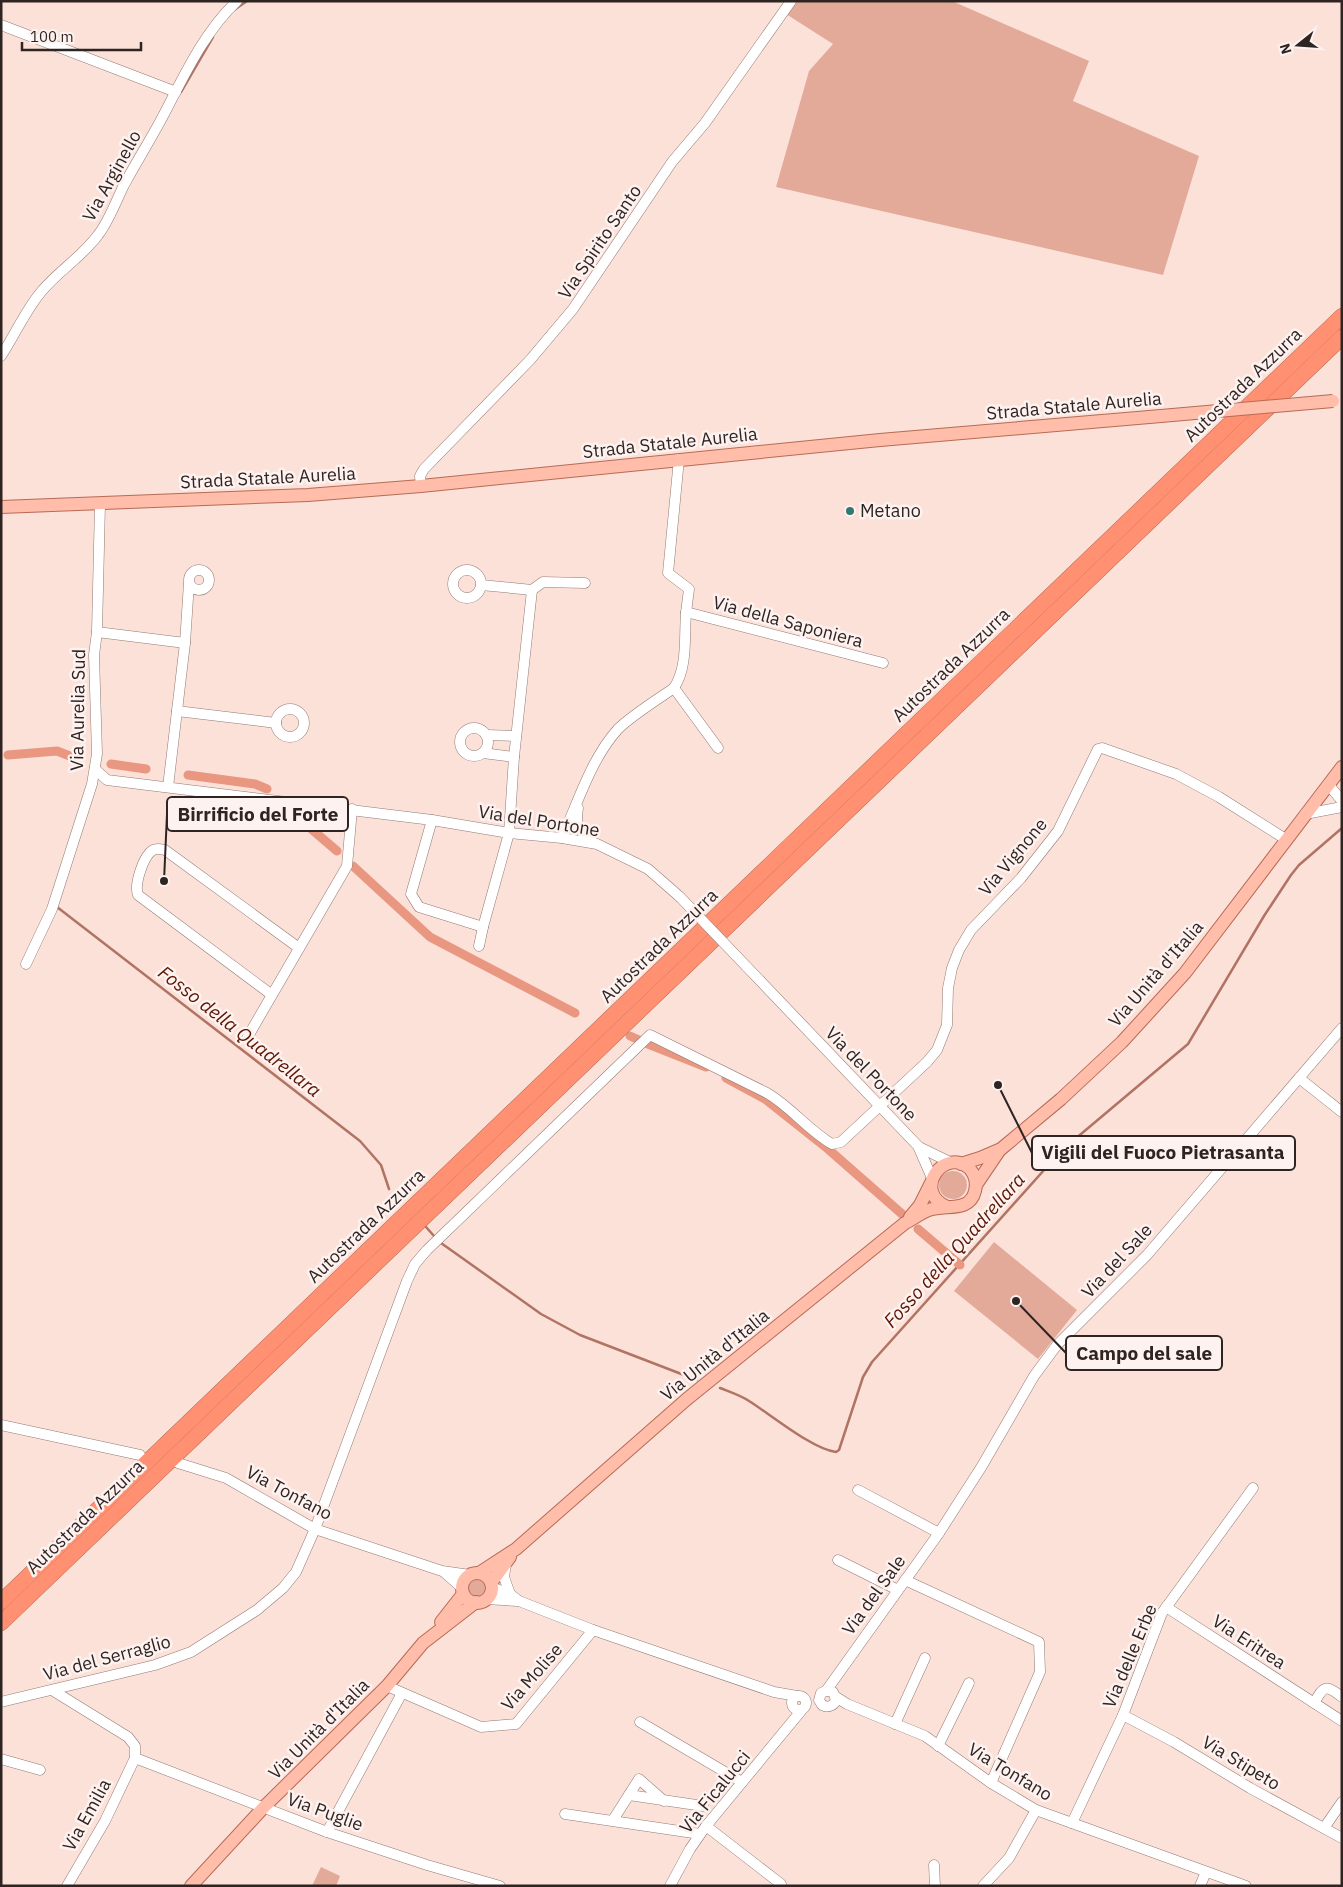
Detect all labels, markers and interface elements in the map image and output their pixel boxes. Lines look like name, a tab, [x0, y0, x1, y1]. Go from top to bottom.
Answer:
scale bar	[22, 20, 141, 52]
north arrow	[1273, 20, 1323, 70]
text: 100 m	[30, 27, 74, 46]
text: N	[1275, 41, 1296, 56]
street label: Via Arginello	[77, 126, 146, 225]
street label: Via Spirito Santo	[553, 180, 646, 303]
street label: Autostrada Azzurra	[1179, 322, 1307, 447]
street label: Strada Statale Aurelia	[985, 386, 1163, 425]
street label: Strada Statale Aurelia	[581, 422, 759, 463]
street label: Strada Statale Aurelia	[180, 461, 357, 494]
place label: Metano	[860, 499, 921, 522]
marker: Metano	[844, 505, 856, 517]
street label: Via della Saponiera	[711, 590, 866, 653]
street label: Autostrada Azzurra	[887, 602, 1015, 727]
street label: Via Aurelia Sud	[65, 649, 90, 771]
callout: Birrificio del Forte	[167, 797, 348, 831]
street label: Via del Portone	[477, 800, 601, 841]
text: Birrificio del Forte	[178, 802, 338, 826]
street label: Via Vignone	[973, 813, 1052, 900]
street label: Autostrada Azzurra	[595, 883, 723, 1008]
street label: Via Unità d'Italia	[1103, 916, 1208, 1032]
water label: Fosso della Quadrellara	[154, 960, 326, 1102]
street label: Via del Portone	[821, 1022, 922, 1126]
callout: Vigili del Fuoco Pietrasanta	[1032, 1136, 1295, 1170]
text: Vigili del Fuoco Pietrasanta	[1041, 1140, 1285, 1164]
street label: Autostrada Azzurra	[302, 1163, 430, 1288]
water label: Fosso della Quadrellara	[878, 1168, 1030, 1332]
street label: Via del Sale	[1076, 1218, 1157, 1303]
street label: Via Unità d'Italia	[656, 1303, 774, 1406]
callout: Campo del sale	[1066, 1336, 1222, 1370]
text: Campo del sale	[1076, 1341, 1212, 1365]
street label: Autostrada Azzurra	[21, 1454, 149, 1579]
street label: Via Tonfano	[242, 1460, 336, 1525]
street label: Via del Sale	[837, 1550, 910, 1639]
street label: Via delle Erbe	[1097, 1600, 1162, 1711]
street label: Via Eritrea	[1208, 1609, 1291, 1674]
street label: Via del Serraglio	[41, 1629, 173, 1686]
street label: Via Molise	[496, 1638, 567, 1715]
street label: Via Unità d'Italia	[263, 1673, 374, 1784]
street label: Via Stipeto	[1198, 1730, 1285, 1795]
street label: Via Tonfano	[964, 1737, 1057, 1806]
street label: Via Ficalucci	[674, 1746, 755, 1838]
street label: Via Emilia	[57, 1774, 116, 1855]
street label: Via Puglie	[284, 1787, 366, 1836]

